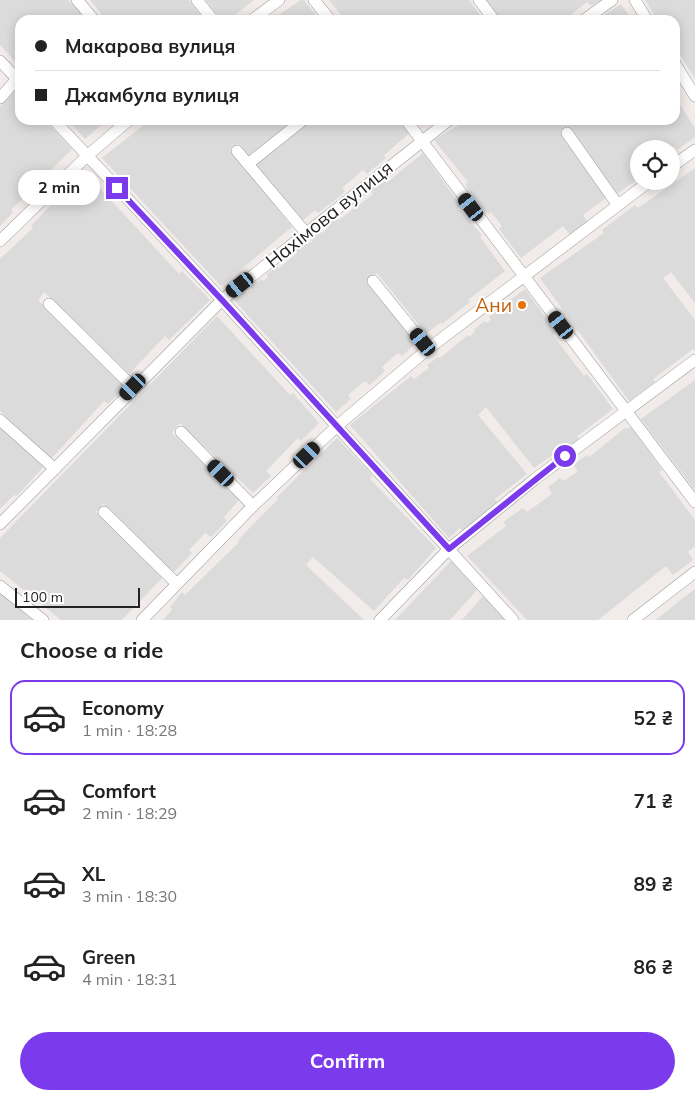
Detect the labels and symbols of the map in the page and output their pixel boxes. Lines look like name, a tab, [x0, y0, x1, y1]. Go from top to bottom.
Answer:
street label: Нахімова вулиця	[260, 155, 398, 273]
callout: 2 min	[17, 170, 100, 206]
route end	[106, 177, 128, 199]
car	[455, 191, 486, 223]
car	[223, 270, 256, 300]
place label: Ани	[475, 293, 512, 317]
marker: Ани	[516, 299, 528, 311]
car	[545, 309, 576, 341]
car	[407, 326, 438, 358]
car	[117, 371, 148, 403]
car	[290, 439, 323, 471]
route start	[554, 445, 576, 467]
car	[205, 457, 236, 489]
scale bar	[15, 585, 140, 608]

